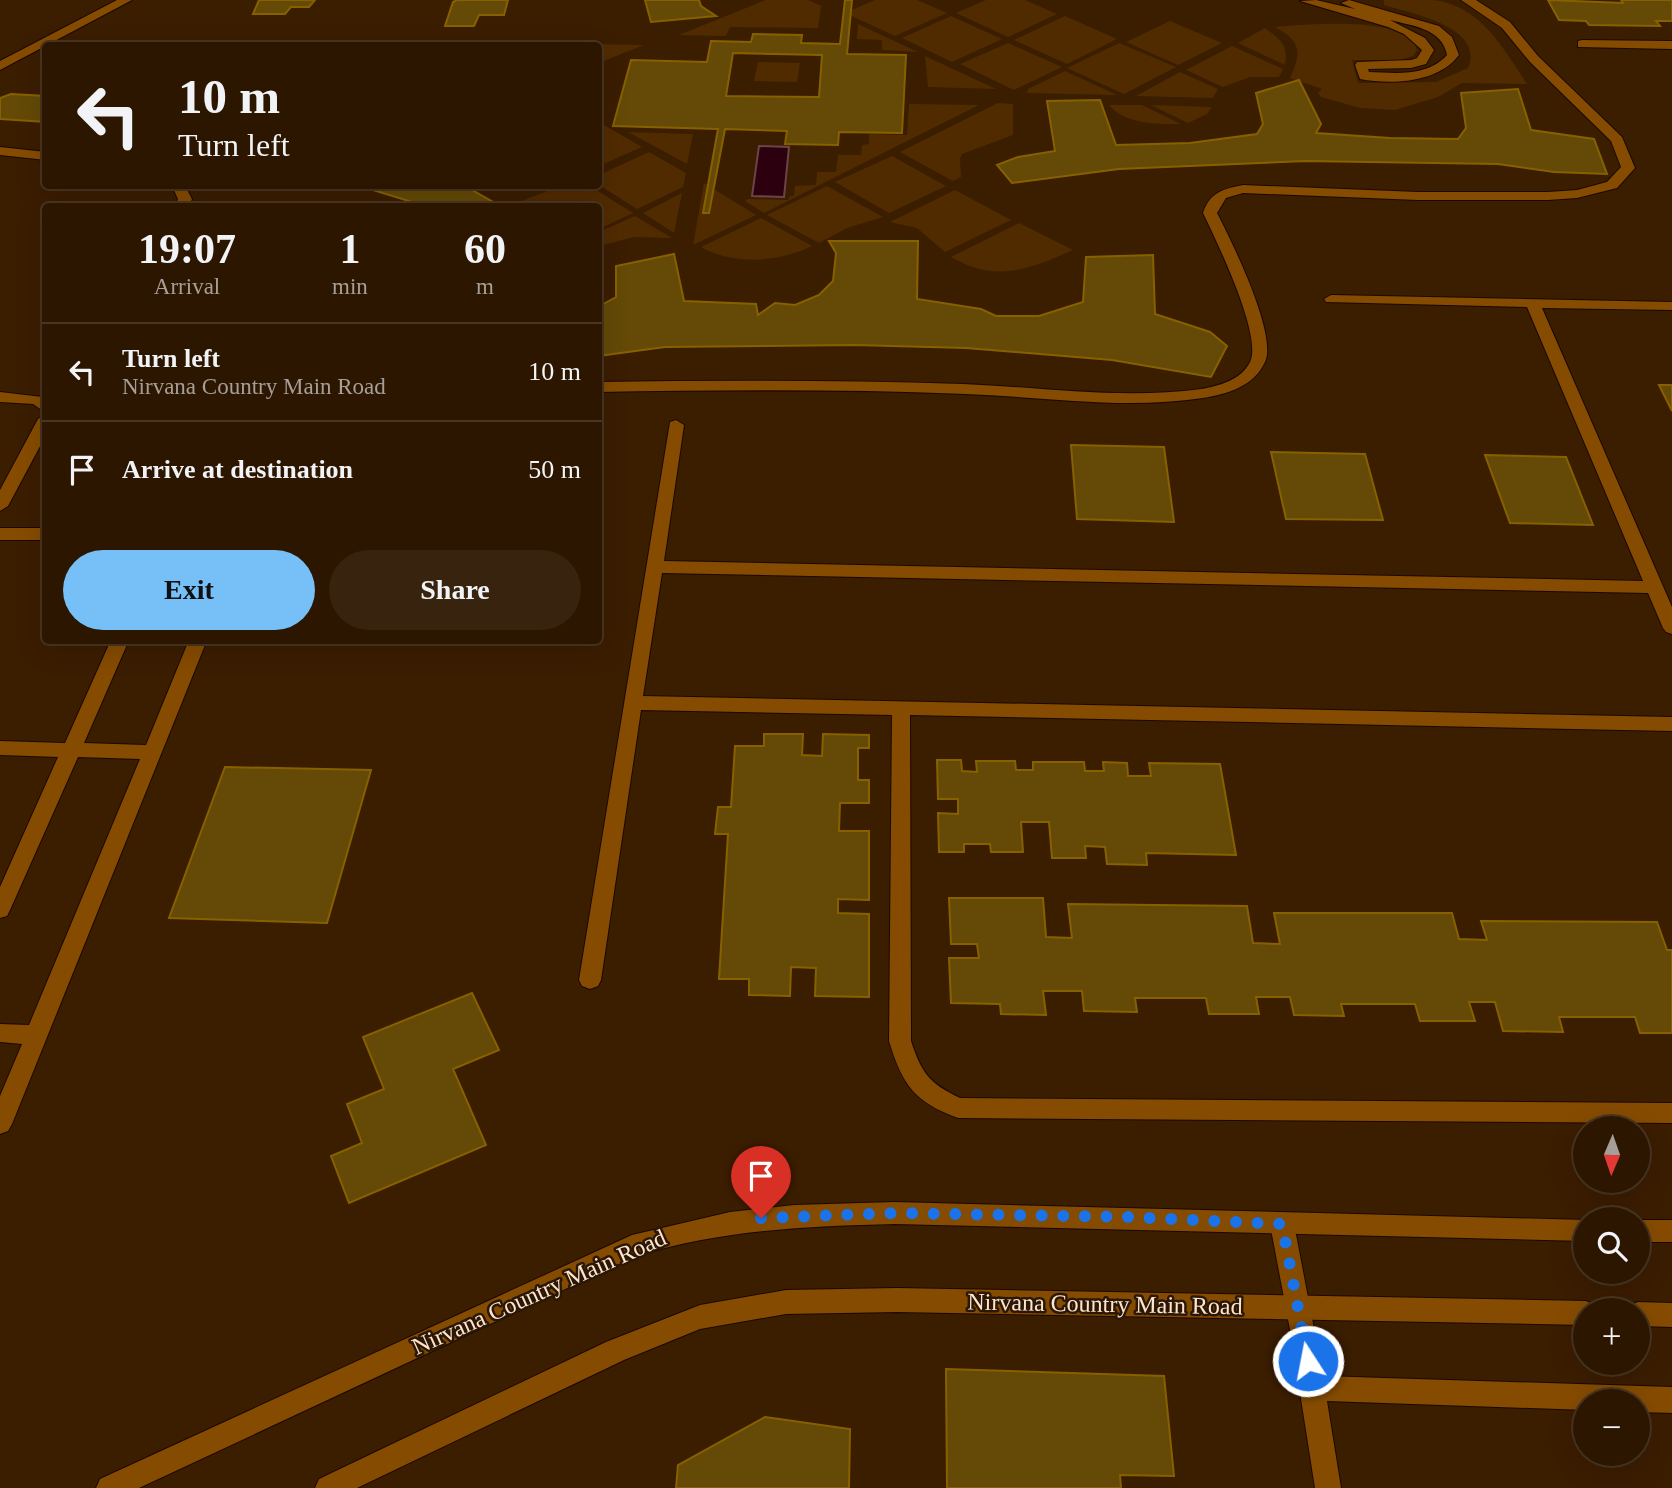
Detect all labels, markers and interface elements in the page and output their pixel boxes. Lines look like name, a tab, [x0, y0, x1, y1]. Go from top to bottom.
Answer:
text: 10 m	[178, 69, 280, 124]
icon: left	[63, 70, 154, 161]
text: Turn left	[178, 127, 290, 163]
text: 19:07	[138, 226, 236, 272]
text: 1	[339, 226, 360, 272]
text: 60	[464, 226, 506, 272]
text: Arrival	[154, 274, 220, 299]
text: min	[332, 274, 368, 299]
text: m	[476, 274, 494, 299]
text: Turn left	[122, 344, 220, 373]
icon: left	[63, 353, 101, 391]
text: 10 m	[528, 357, 581, 386]
text: Nirvana Country Main Road	[122, 374, 386, 399]
icon: arrive	[63, 451, 101, 489]
text: Arrive at destination	[122, 455, 353, 484]
text: 50 m	[528, 455, 581, 484]
button: Exit	[63, 550, 315, 630]
button: Share	[329, 550, 581, 630]
north arrow	[1573, 1116, 1650, 1194]
map controls	[1573, 1116, 1650, 1466]
pin	[731, 1146, 791, 1218]
icon: arrive	[742, 1157, 780, 1195]
button: search	[1573, 1207, 1650, 1284]
street label: Nirvana Country Main Road	[408, 1224, 670, 1360]
street label: Nirvana Country Main Road	[967, 1289, 1243, 1319]
button: +	[1573, 1298, 1650, 1375]
position arrow	[1271, 1324, 1345, 1398]
button: −	[1573, 1389, 1650, 1466]

